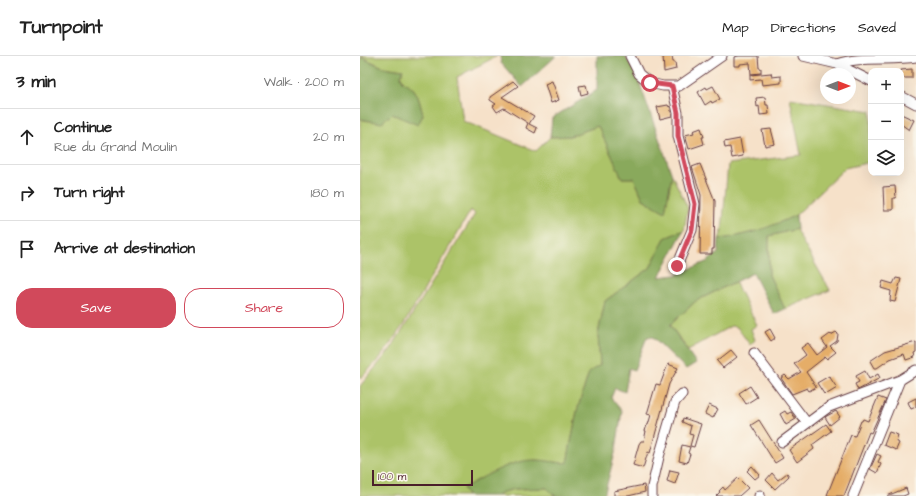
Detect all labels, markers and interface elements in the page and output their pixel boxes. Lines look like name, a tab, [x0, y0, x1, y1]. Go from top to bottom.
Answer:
text: Turnpoint	[20, 14, 103, 41]
text: Map	[722, 18, 749, 38]
text: Directions	[771, 18, 836, 38]
text: Saved	[858, 18, 896, 38]
north arrow	[820, 68, 856, 104]
map controls	[868, 68, 904, 176]
button: +	[868, 68, 904, 104]
text: 3 min	[16, 70, 56, 94]
text: Walk · 200 m	[264, 73, 344, 91]
route start	[641, 74, 659, 92]
button: −	[868, 104, 904, 140]
text: Continue	[54, 117, 112, 138]
icon: ahead	[16, 126, 38, 148]
text: 20 m	[313, 128, 344, 146]
text: Rue du Grand Moulin	[54, 138, 177, 156]
button: layers	[868, 140, 904, 176]
icon: right	[16, 182, 38, 204]
text: Turn right	[54, 182, 125, 203]
text: 180 m	[310, 184, 344, 202]
icon: arrive	[16, 238, 38, 260]
text: Arrive at destination	[54, 238, 195, 259]
route end	[668, 257, 686, 275]
button: Save	[16, 288, 176, 328]
button: Share	[184, 288, 344, 328]
scale bar	[372, 468, 473, 487]
text: 100 m	[378, 469, 406, 484]

